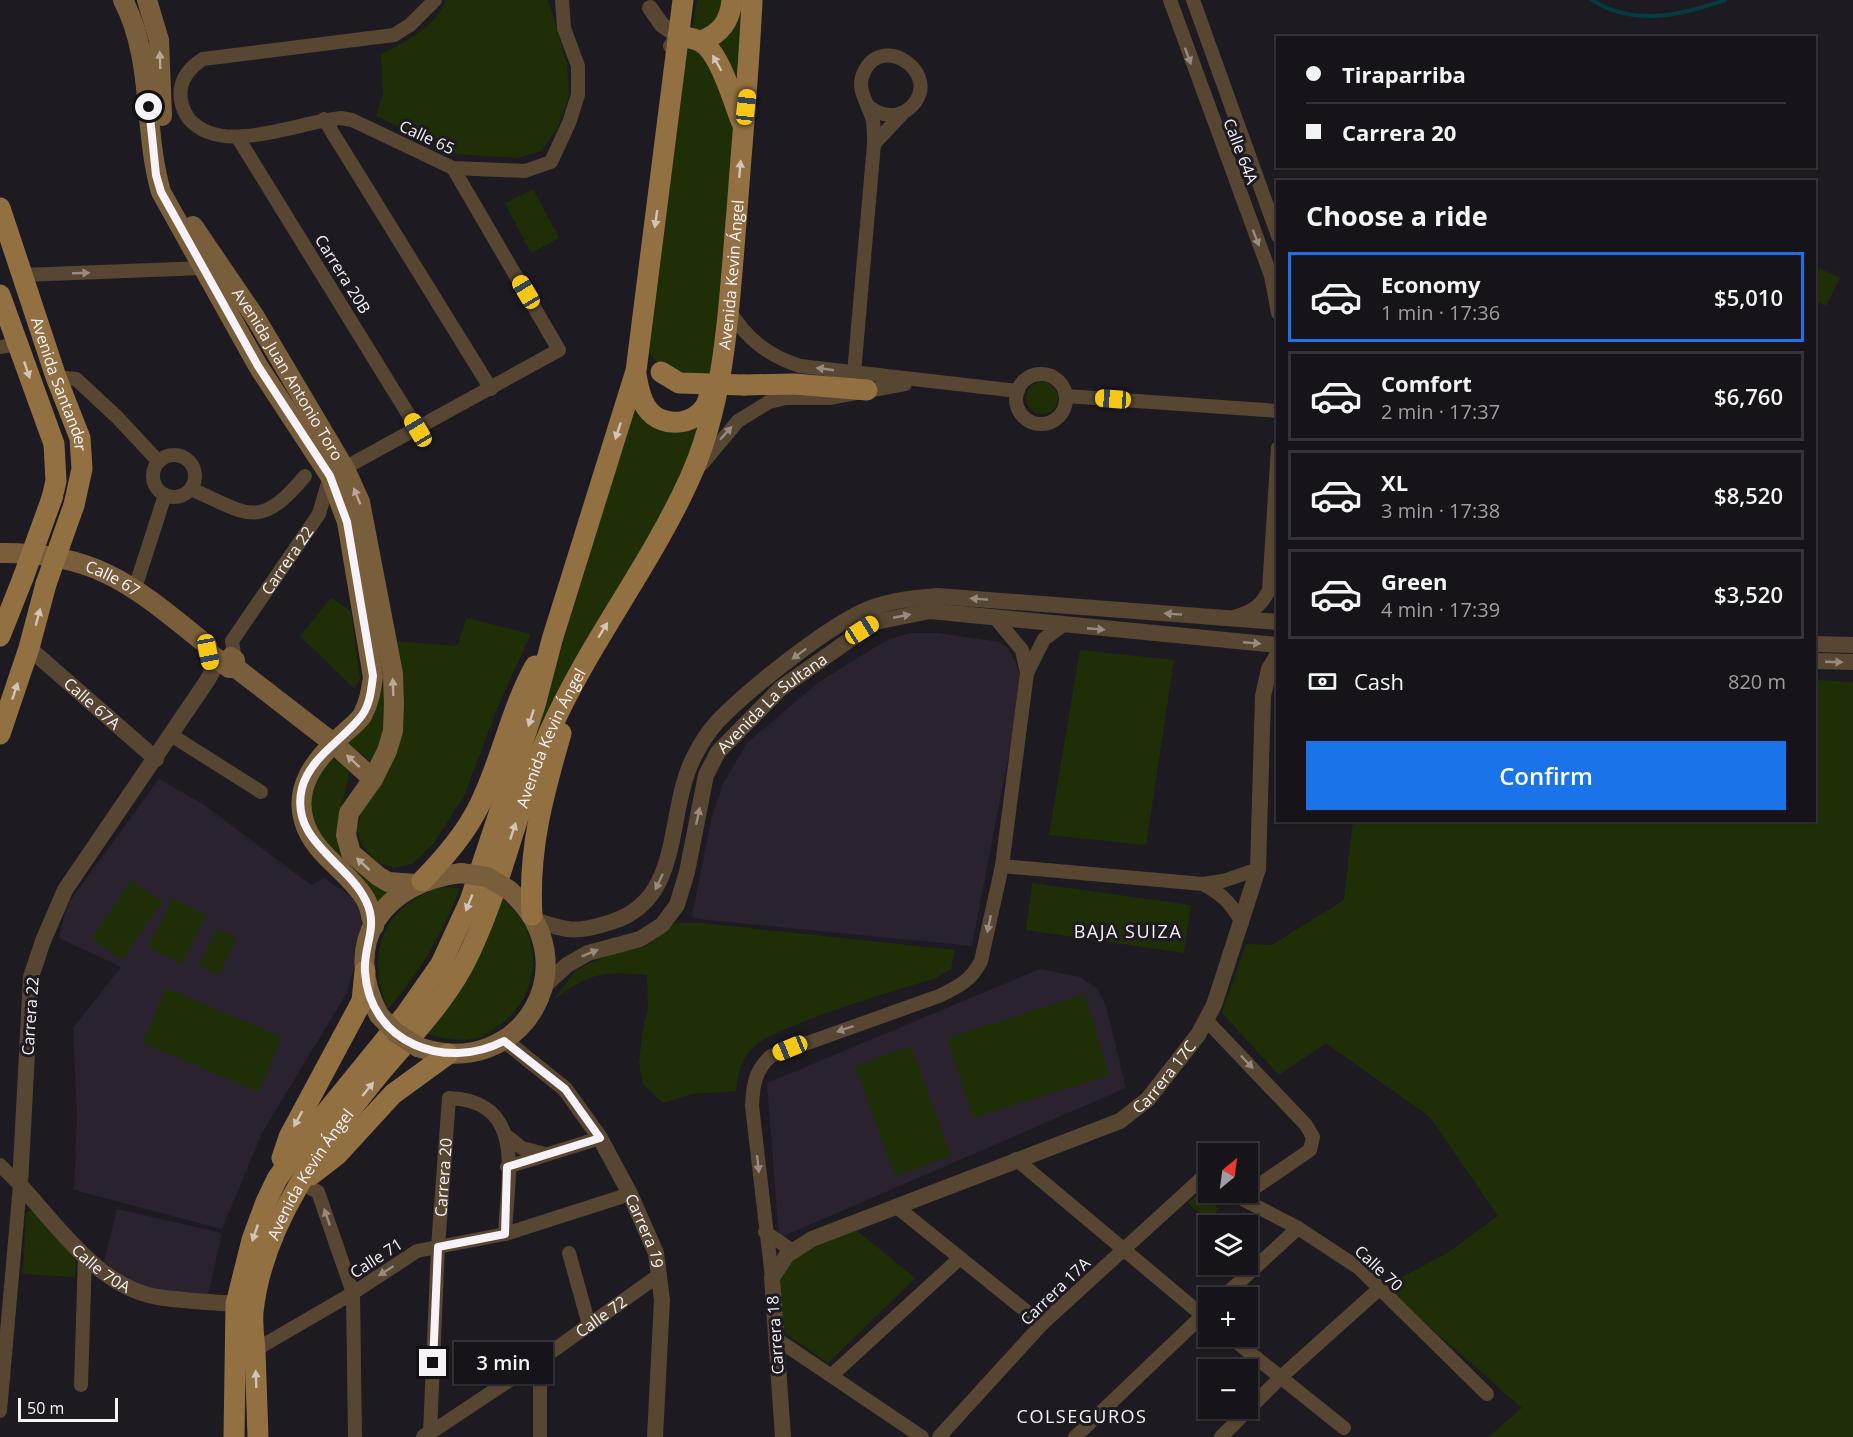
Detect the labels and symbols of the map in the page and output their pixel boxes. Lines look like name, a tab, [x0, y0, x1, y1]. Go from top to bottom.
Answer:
one-way arrow	[1183, 47, 1193, 65]
one-way arrow	[155, 50, 164, 69]
one-way arrow	[712, 54, 722, 71]
car	[735, 88, 757, 126]
route start	[135, 93, 162, 120]
street label: Calle 65	[396, 115, 458, 159]
street label: Calle 64A	[1218, 115, 1264, 188]
one-way arrow	[735, 160, 745, 179]
street label: Avenida Kevin Ángel	[713, 199, 749, 351]
one-way arrow	[652, 210, 661, 229]
one-way arrow	[1252, 229, 1262, 247]
street label: Carrera 20B	[310, 230, 376, 318]
one-way arrow	[72, 268, 91, 277]
car	[509, 272, 543, 312]
street label: Avenida Juan Antonio Toro	[227, 283, 349, 465]
street label: Avenida Santander	[26, 314, 92, 452]
one-way arrow	[22, 361, 32, 379]
one-way arrow	[815, 365, 834, 374]
car	[1094, 389, 1132, 409]
car	[401, 410, 435, 450]
one-way arrow	[613, 422, 622, 440]
one-way arrow	[719, 426, 733, 441]
one-way arrow	[352, 487, 361, 505]
street label: Carrera 22	[256, 522, 319, 599]
street label: Calle 67	[83, 555, 144, 601]
one-way arrow	[969, 594, 988, 604]
one-way arrow	[33, 607, 43, 626]
one-way arrow	[1164, 609, 1183, 619]
one-way arrow	[893, 611, 912, 620]
car	[842, 613, 882, 647]
one-way arrow	[598, 621, 608, 638]
one-way arrow	[1087, 624, 1106, 634]
car	[196, 633, 220, 671]
one-way arrow	[1243, 638, 1262, 648]
street label: Avenida La Sultana	[712, 648, 831, 758]
one-way arrow	[792, 648, 807, 660]
one-way arrow	[1825, 657, 1844, 666]
street label: Avenida Kevin Ángel	[511, 664, 591, 810]
street label: Calle 67A	[59, 672, 126, 735]
one-way arrow	[389, 678, 398, 697]
one-way arrow	[10, 682, 20, 700]
one-way arrow	[525, 709, 535, 727]
one-way arrow	[346, 755, 361, 768]
one-way arrow	[694, 806, 703, 825]
one-way arrow	[509, 822, 519, 840]
one-way arrow	[357, 858, 371, 872]
one-way arrow	[655, 874, 664, 891]
one-way arrow	[464, 894, 473, 912]
one-way arrow	[984, 914, 993, 933]
district label: BAJA SUIZA	[1074, 919, 1182, 943]
one-way arrow	[581, 948, 599, 957]
street label: Carrera 22	[16, 976, 44, 1056]
one-way arrow	[836, 1025, 854, 1035]
car	[770, 1033, 810, 1063]
street label: Carrera 17C	[1127, 1036, 1201, 1118]
one-way arrow	[1240, 1055, 1254, 1070]
one-way arrow	[361, 1081, 373, 1096]
street label: Avenida Kevin Ángel	[262, 1104, 358, 1243]
one-way arrow	[293, 1110, 303, 1127]
street label: Carrera 20	[429, 1137, 457, 1218]
north arrow	[1198, 1143, 1258, 1203]
one-way arrow	[753, 1154, 763, 1173]
street label: Carrera 19	[620, 1190, 669, 1269]
one-way arrow	[322, 1208, 331, 1226]
one-way arrow	[249, 1224, 259, 1242]
street label: Calle 71	[345, 1233, 407, 1283]
street label: Calle 70A	[67, 1239, 135, 1298]
street label: Calle 70	[1350, 1240, 1408, 1296]
street label: Carrera 17A	[1015, 1252, 1095, 1330]
one-way arrow	[378, 1265, 394, 1276]
street label: Calle 72	[571, 1290, 631, 1342]
street label: Carrera 18	[761, 1295, 789, 1375]
callout: 3 min	[454, 1342, 553, 1384]
route end	[419, 1349, 446, 1376]
one-way arrow	[251, 1369, 260, 1388]
scale bar	[18, 1395, 118, 1422]
district label: COLSEGUROS	[1017, 1404, 1147, 1428]

